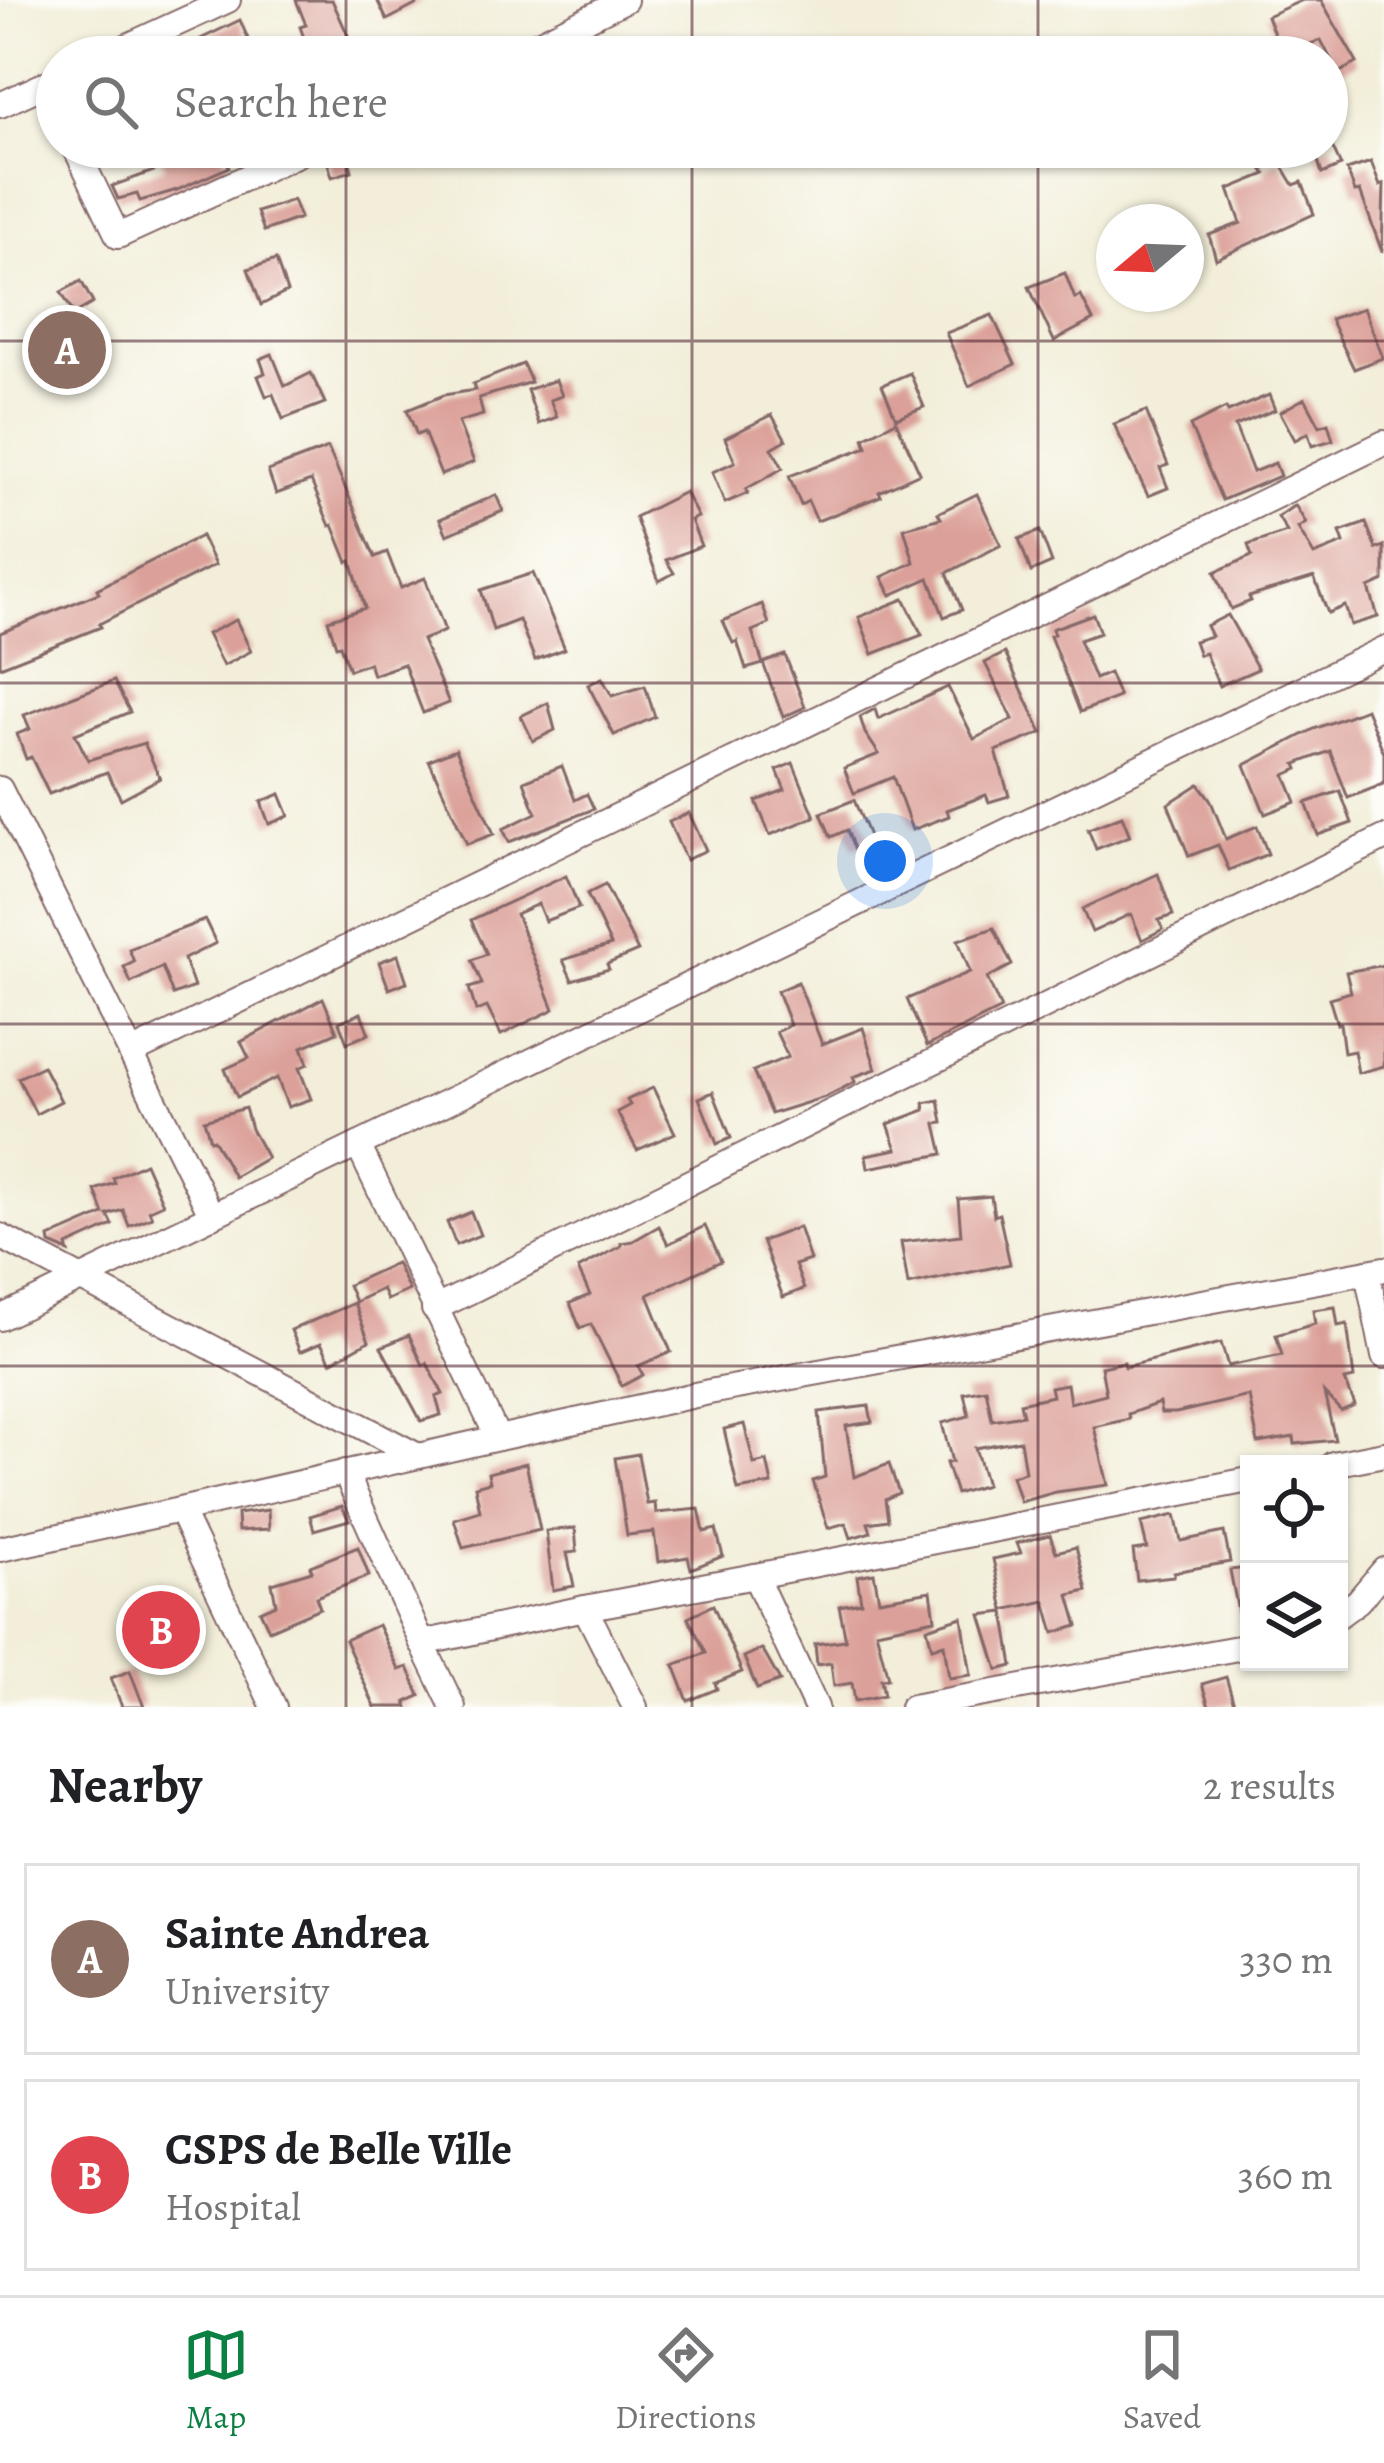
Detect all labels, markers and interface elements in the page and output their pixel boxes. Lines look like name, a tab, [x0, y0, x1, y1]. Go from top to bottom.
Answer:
search box	[36, 36, 1348, 168]
icon: search	[78, 69, 144, 135]
text: Search here	[174, 71, 388, 133]
north arrow	[1096, 204, 1204, 312]
pin: A	[28, 305, 106, 395]
your location	[855, 831, 915, 891]
map controls	[1240, 1455, 1348, 1671]
button: locate	[1240, 1455, 1348, 1563]
button: layers	[1240, 1563, 1348, 1671]
pin: B	[122, 1585, 200, 1675]
text: Nearby	[48, 1750, 202, 1820]
text: 2 results	[1203, 1759, 1336, 1812]
text: Sainte Andrea	[165, 1902, 430, 1964]
text: A	[78, 1933, 102, 1986]
text: 330 m	[1240, 1933, 1333, 1986]
text: University	[165, 1964, 329, 2017]
text: CSPS de Belle Ville	[165, 2118, 512, 2180]
text: B	[78, 2149, 102, 2202]
text: 360 m	[1238, 2149, 1333, 2202]
text: Hospital	[165, 2180, 301, 2233]
tab: Map	[183, 2322, 249, 2439]
tab: Directions	[615, 2322, 757, 2439]
tab: Saved	[1123, 2322, 1201, 2439]

